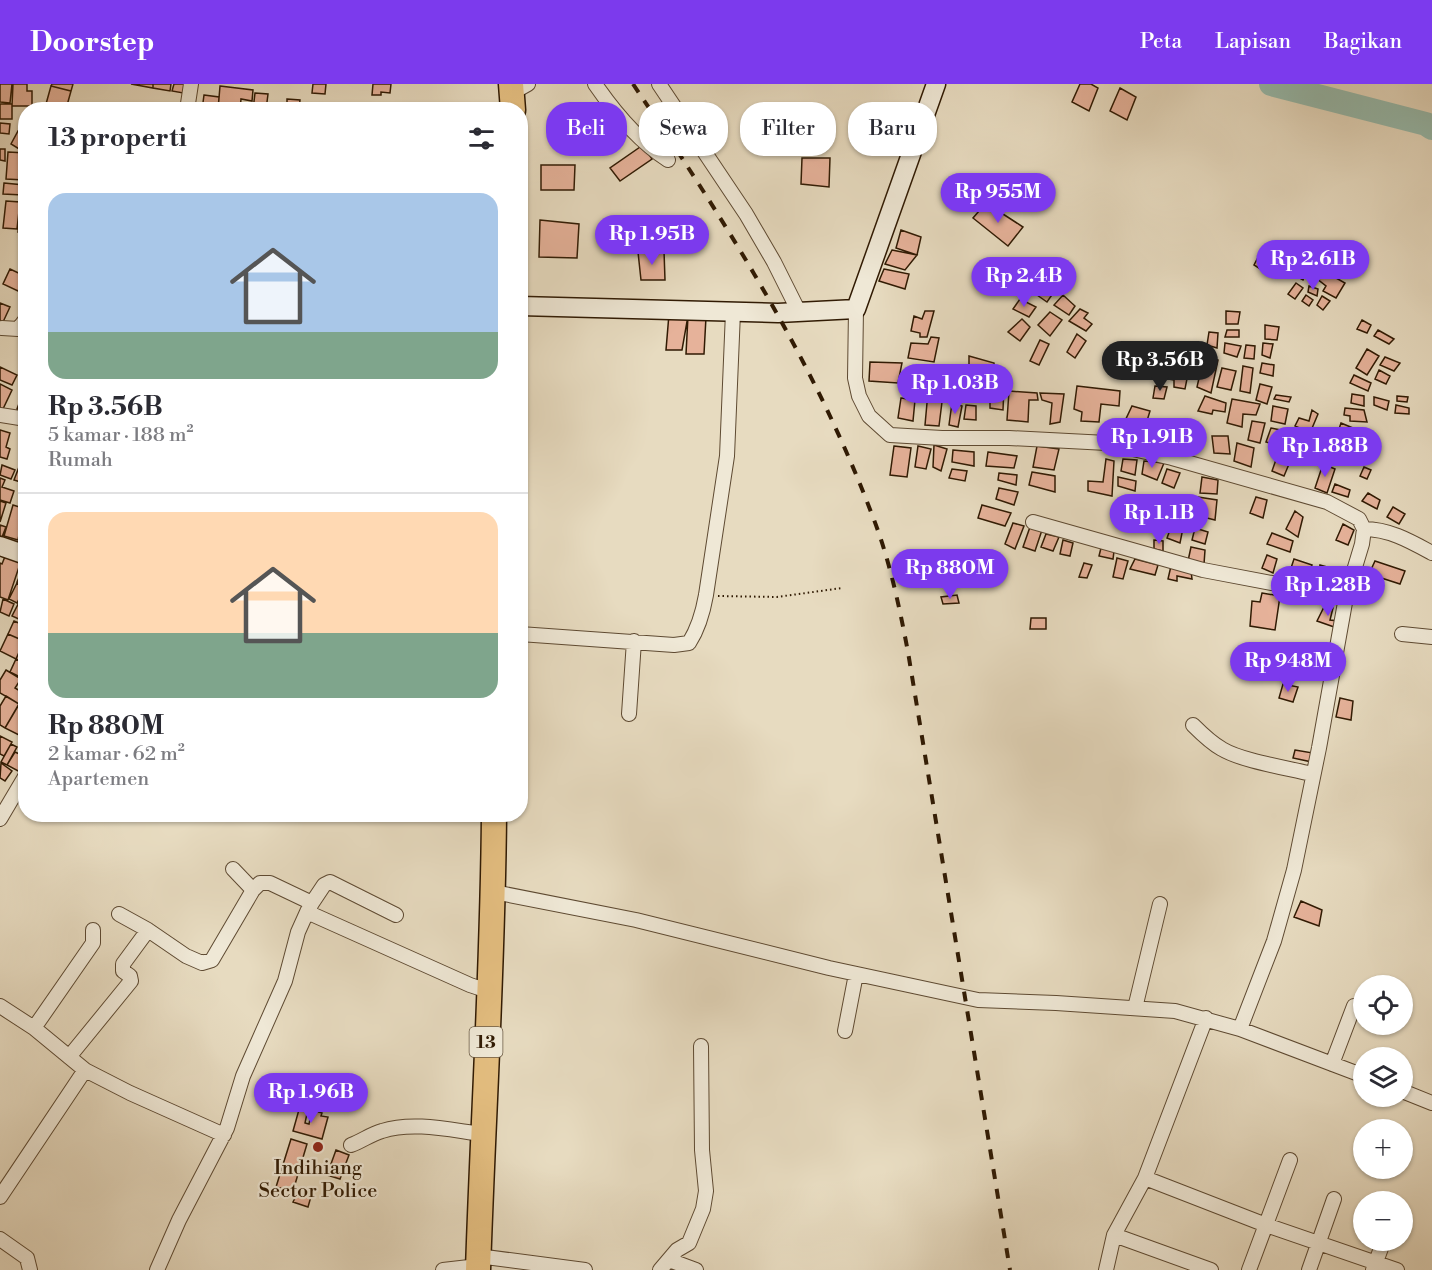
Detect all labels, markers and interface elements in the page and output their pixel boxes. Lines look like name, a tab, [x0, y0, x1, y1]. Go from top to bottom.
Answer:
text: Doorstep	[30, 25, 155, 60]
text: Peta	[1140, 29, 1182, 55]
text: Lapisan	[1215, 29, 1291, 55]
text: Bagikan	[1324, 29, 1402, 55]
chip: Beli	[546, 102, 627, 156]
chip: Sewa	[639, 102, 728, 156]
chip: Filter	[740, 102, 836, 156]
chip: Baru	[848, 102, 937, 156]
text: 13 properti	[48, 122, 187, 154]
icon: filters	[465, 122, 498, 155]
pin: Rp 955M	[943, 173, 1053, 224]
text: Rp 955M	[955, 180, 1041, 205]
pin: Rp 1.95B	[590, 215, 714, 266]
text: Rp 1.95B	[609, 222, 695, 247]
icon: home	[219, 232, 327, 340]
pin: Rp 2.61B	[1251, 240, 1375, 291]
text: Rp 2.61B	[1270, 247, 1356, 272]
pin: Rp 2.4B	[969, 257, 1079, 308]
text: Rp 2.4B	[985, 264, 1063, 289]
pin: Rp 3.56B	[1098, 341, 1222, 392]
text: Rp 3.56B	[1116, 348, 1204, 373]
pin: Rp 1.03B	[893, 364, 1017, 415]
text: Rp 1.03B	[911, 371, 999, 396]
text: Rp 3.56B	[48, 391, 163, 423]
pin: Rp 1.91B	[1090, 418, 1214, 469]
text: 5 kamar · 188 m²	[48, 423, 194, 448]
text: Rp 1.91B	[1111, 425, 1193, 450]
pin: Rp 1.88B	[1263, 427, 1387, 478]
text: Rp 1.88B	[1282, 434, 1368, 459]
text: Rumah	[48, 448, 113, 473]
pin: Rp 1.1B	[1104, 494, 1214, 545]
text: Rp 1.1B	[1124, 501, 1194, 526]
pin: Rp 880M	[895, 549, 1005, 600]
icon: home	[219, 551, 327, 659]
text: Rp 880M	[905, 556, 995, 581]
pin: Rp 1.28B	[1266, 566, 1390, 617]
text: Rp 1.28B	[1285, 573, 1371, 598]
pin: Rp 948M	[1233, 642, 1343, 693]
text: Rp 948M	[1244, 649, 1332, 674]
text: Rp 880M	[48, 710, 164, 742]
text: 2 kamar · 62 m²	[48, 742, 185, 767]
text: Apartemen	[48, 767, 149, 792]
map controls	[1353, 975, 1413, 1251]
button: locate	[1353, 975, 1413, 1035]
road number: 13	[470, 1027, 502, 1057]
button: layers	[1353, 1047, 1413, 1107]
pin: Rp 1.96B	[249, 1073, 373, 1124]
text: Rp 1.96B	[268, 1080, 354, 1105]
button: +	[1353, 1119, 1413, 1179]
marker: Indihiang Sector Police	[311, 1140, 325, 1154]
place label: Indihiang Sector Police	[259, 1156, 377, 1204]
button: −	[1353, 1191, 1413, 1251]

